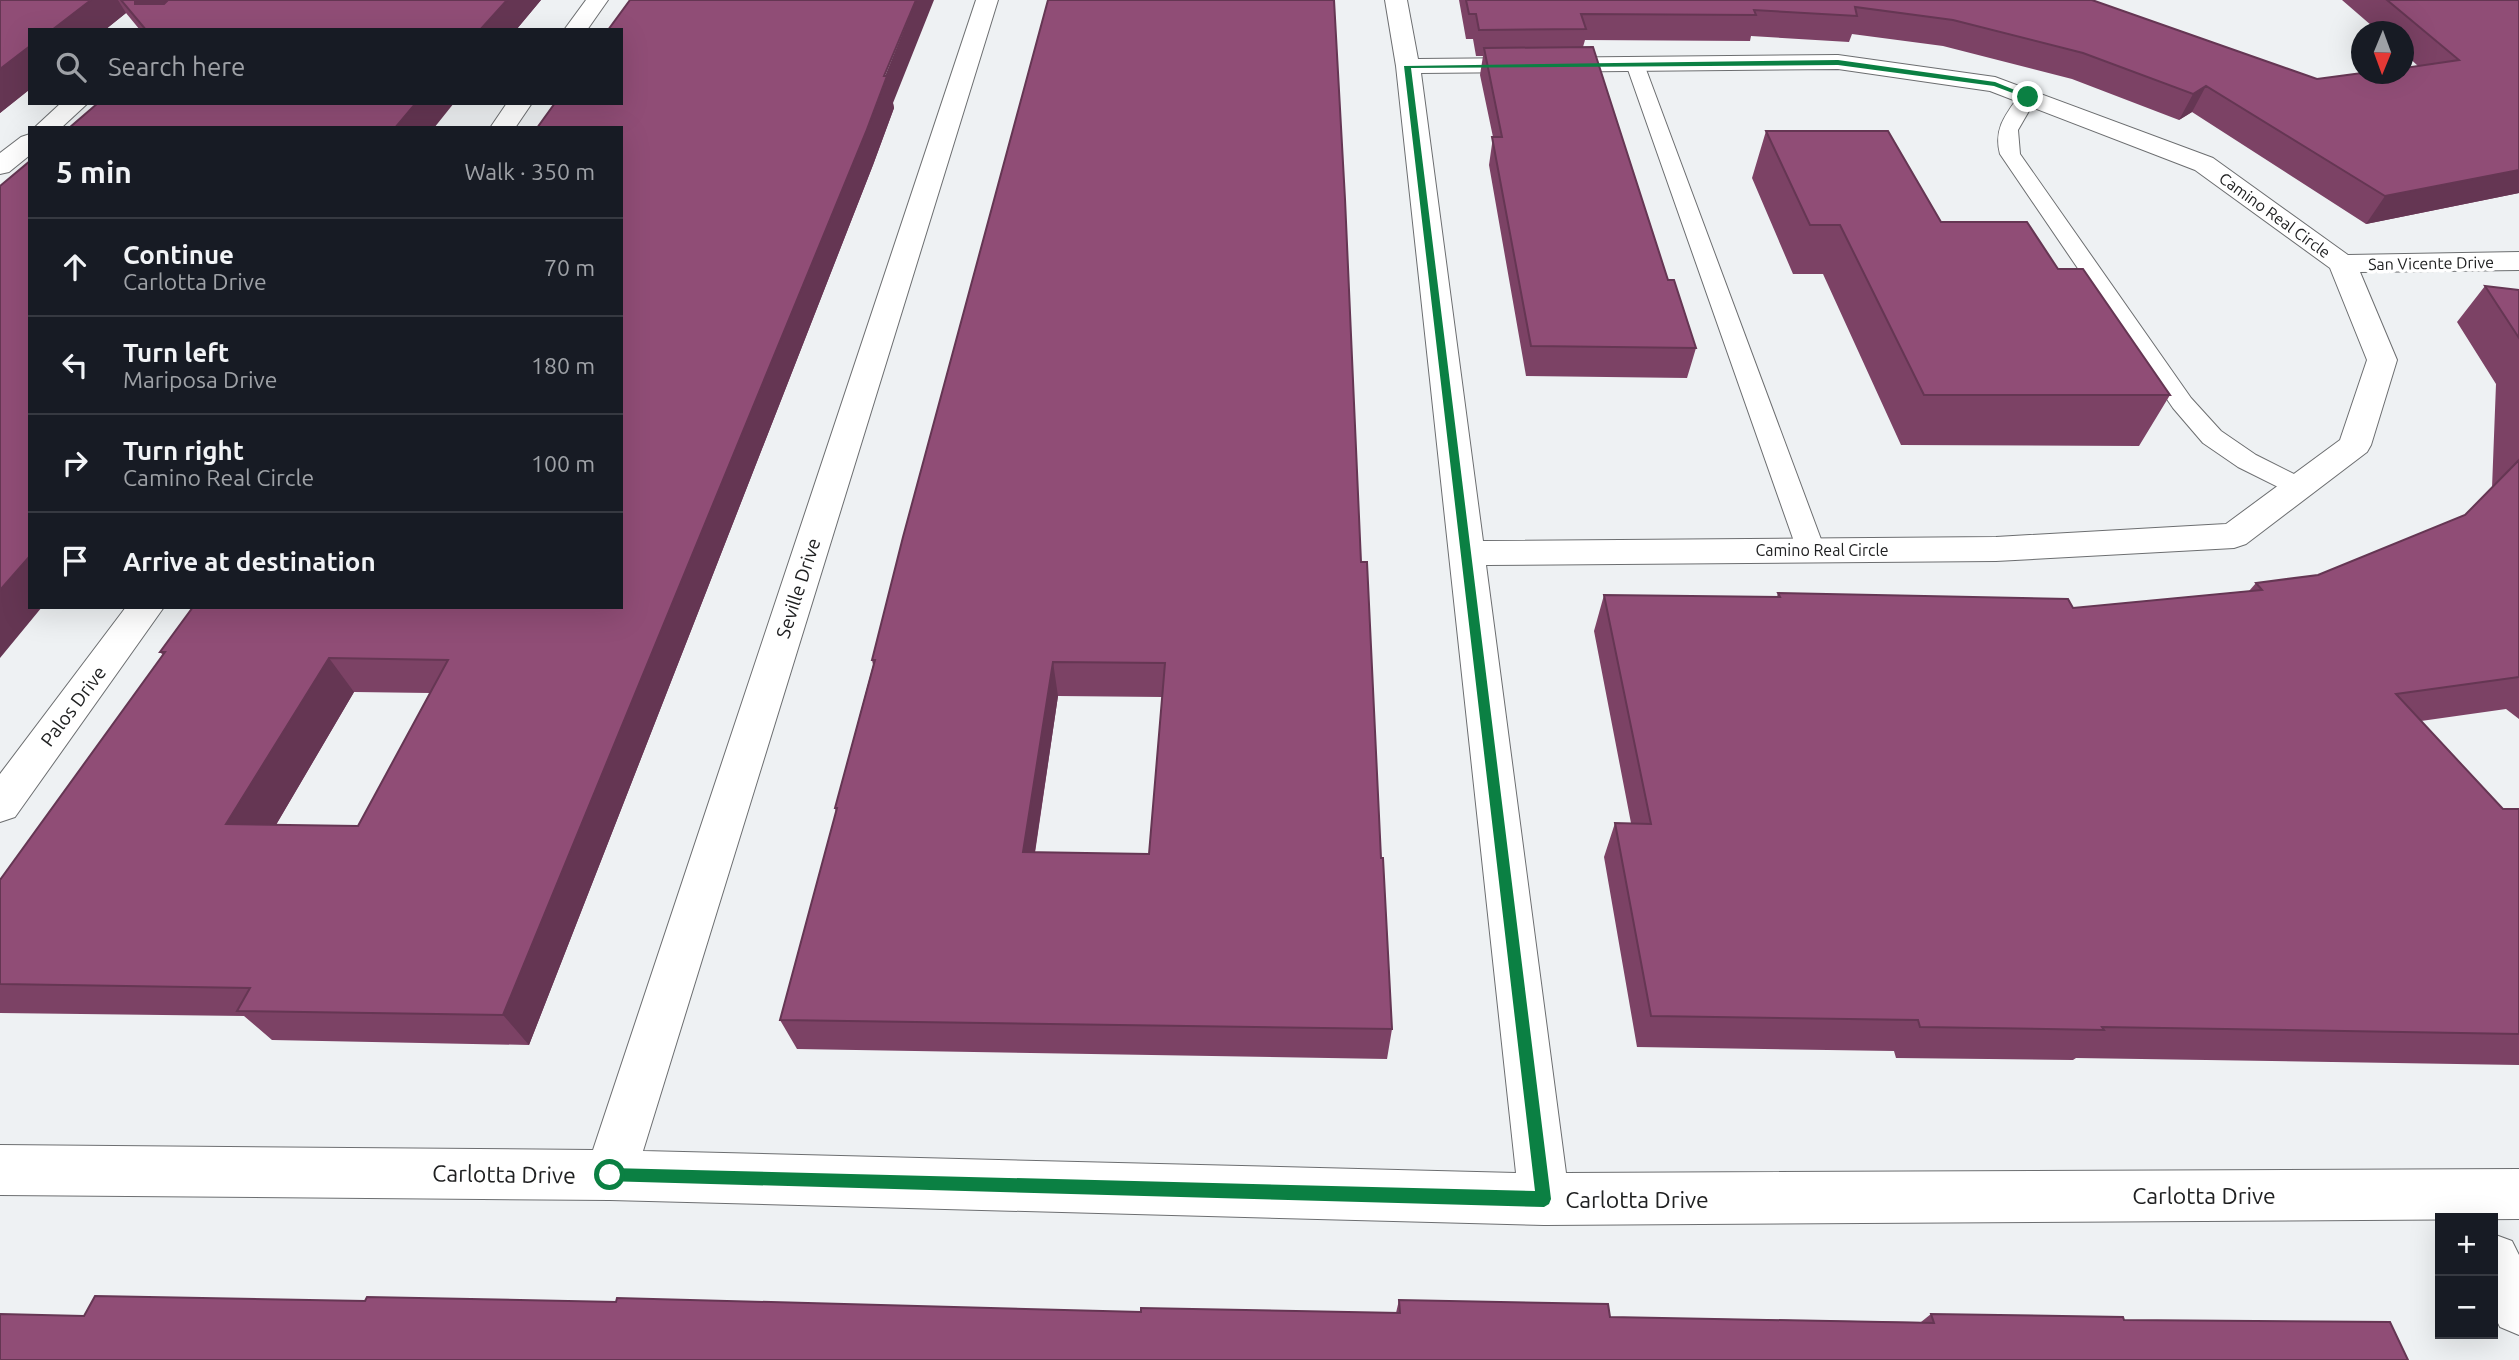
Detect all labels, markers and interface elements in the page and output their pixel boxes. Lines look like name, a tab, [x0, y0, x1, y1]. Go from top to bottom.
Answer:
north arrow	[2351, 21, 2414, 84]
search box	[28, 28, 623, 105]
icon: search	[52, 48, 90, 86]
text: Search here	[108, 52, 245, 81]
route end	[2012, 81, 2043, 112]
text: 5 min	[56, 155, 132, 189]
text: Walk · 350 m	[464, 159, 595, 184]
street label: Camino Real Circle	[2216, 169, 2334, 261]
text: Continue	[123, 240, 234, 269]
icon: ahead	[56, 248, 94, 286]
street label: San Vicente Drive	[2368, 253, 2494, 273]
text: 70 m	[544, 255, 595, 280]
text: Carlotta Drive	[123, 269, 267, 294]
text: Turn left	[123, 338, 229, 367]
icon: left	[56, 346, 94, 384]
text: 180 m	[531, 353, 595, 378]
text: Mariposa Drive	[123, 367, 277, 392]
text: Turn right	[123, 436, 244, 465]
icon: right	[56, 444, 94, 482]
text: 100 m	[531, 451, 595, 476]
text: Camino Real Circle	[123, 465, 314, 490]
street label: Seville Drive	[771, 535, 825, 641]
street label: Camino Real Circle	[1756, 541, 1888, 559]
icon: arrive	[56, 542, 94, 580]
text: Arrive at destination	[123, 547, 376, 576]
street label: Palos Drive	[36, 662, 110, 750]
route start	[594, 1159, 625, 1190]
street label: Carlotta Drive	[432, 1160, 576, 1188]
street label: Carlotta Drive	[2132, 1183, 2276, 1208]
street label: Carlotta Drive	[1565, 1187, 1709, 1212]
map controls	[2435, 1213, 2498, 1339]
button: +	[2435, 1213, 2498, 1276]
button: −	[2435, 1276, 2498, 1339]

